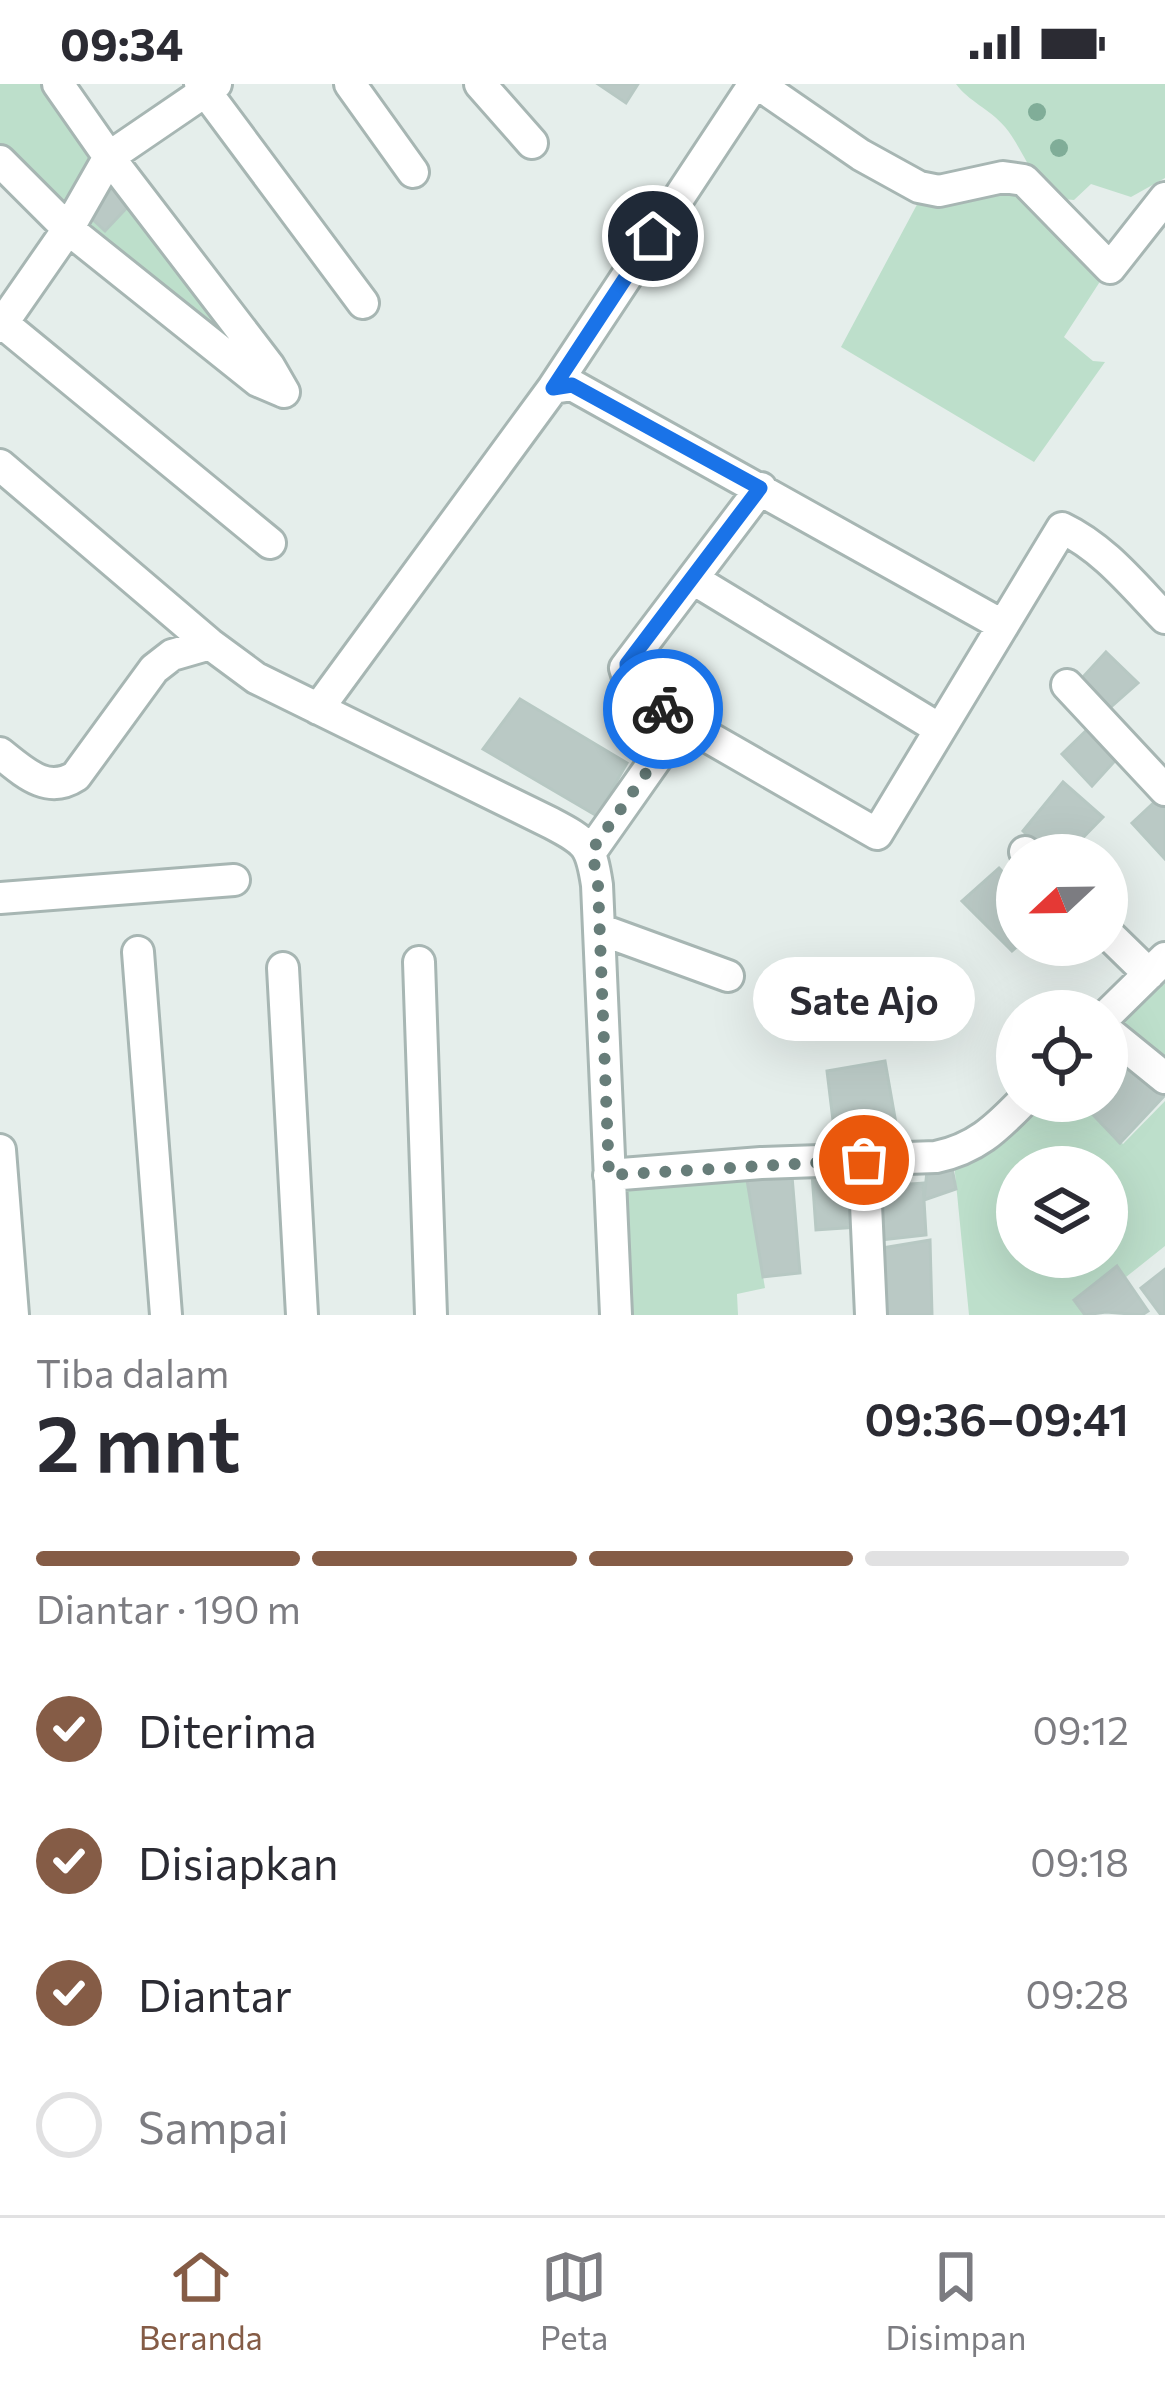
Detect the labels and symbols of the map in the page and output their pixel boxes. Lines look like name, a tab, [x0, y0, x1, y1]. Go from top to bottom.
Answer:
pin	[602, 185, 704, 287]
courier	[603, 649, 723, 769]
north arrow	[996, 834, 1128, 966]
callout: Sate Ajo	[753, 956, 975, 1040]
pin	[813, 1109, 915, 1211]

